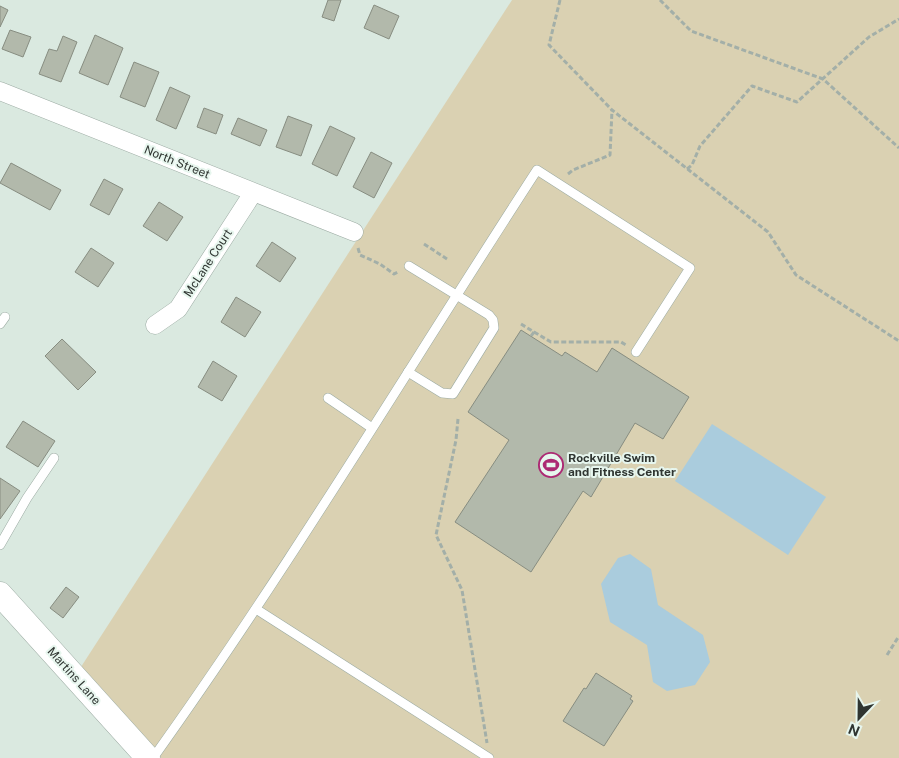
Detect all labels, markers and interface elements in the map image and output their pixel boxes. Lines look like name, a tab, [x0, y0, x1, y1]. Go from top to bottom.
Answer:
street label: North Street	[142, 142, 212, 182]
street label: McLane Court	[181, 226, 235, 300]
place label: Rockville Swim and Fitness Center	[568, 451, 676, 479]
sports icon: Rockville Swim and Fitness Center	[538, 452, 564, 478]
street label: Martins Lane	[45, 644, 104, 708]
north arrow	[834, 693, 884, 743]
text: N	[846, 721, 862, 740]

